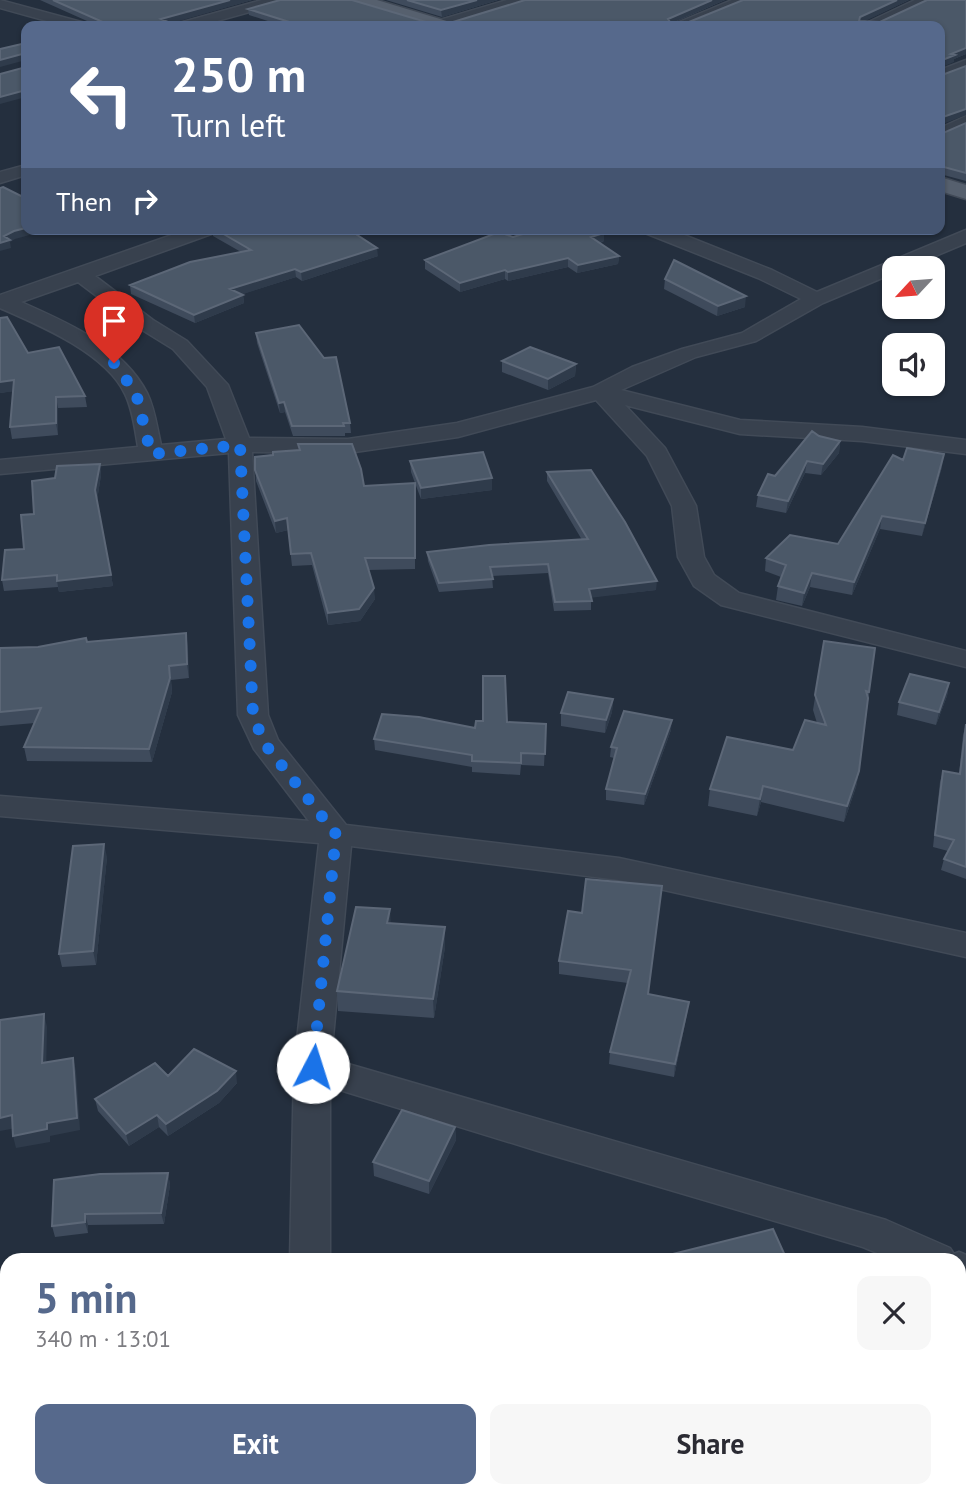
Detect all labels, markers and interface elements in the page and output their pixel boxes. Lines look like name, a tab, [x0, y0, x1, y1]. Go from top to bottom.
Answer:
text: 250 m	[171, 42, 306, 106]
icon: left	[56, 49, 147, 140]
text: Turn left	[171, 104, 286, 146]
icon: right	[126, 182, 164, 220]
text: Then	[56, 185, 112, 218]
north arrow	[882, 256, 945, 318]
map controls	[882, 256, 945, 396]
pin	[84, 291, 144, 363]
icon: arrive	[95, 302, 133, 340]
button: sound	[882, 333, 945, 396]
position arrow	[276, 1030, 350, 1104]
text: 5 min	[35, 1270, 137, 1325]
button: close	[857, 1276, 931, 1350]
text: 340 m · 13:01	[35, 1324, 171, 1353]
button: Exit	[35, 1404, 476, 1484]
button: Share	[490, 1404, 931, 1484]

